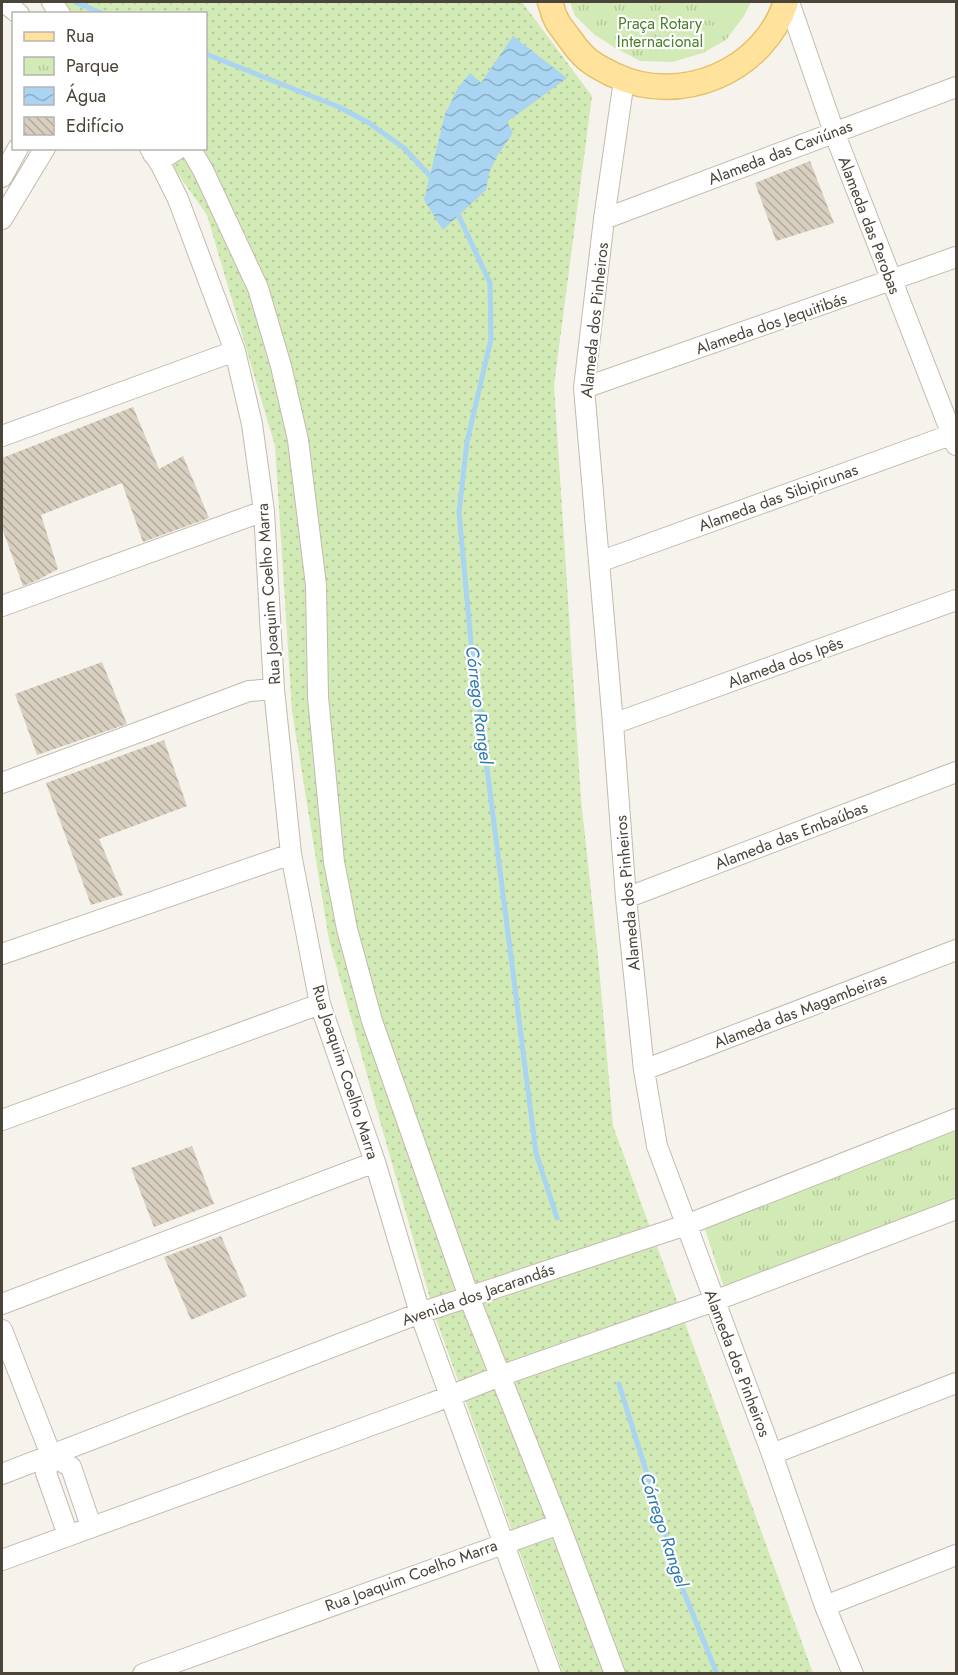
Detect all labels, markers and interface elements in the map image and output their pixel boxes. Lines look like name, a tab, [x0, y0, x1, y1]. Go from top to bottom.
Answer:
legend	[12, 12, 207, 150]
park label: Praça Rotary Internacional	[617, 12, 703, 53]
text: Rua	[66, 23, 94, 49]
text: Parque	[66, 53, 119, 79]
text: Água	[66, 83, 106, 109]
text: Edifício	[66, 113, 124, 139]
street label: Alameda das Caviúnas	[705, 114, 856, 191]
street label: Alameda das Perobas	[833, 153, 906, 298]
street label: Alameda dos Pinheiros	[575, 241, 614, 399]
street label: Alameda dos Jequitibás	[693, 287, 850, 360]
street label: Alameda das Sibipirunas	[695, 458, 861, 537]
street label: Rua Joaquim Coelho Marra	[251, 502, 286, 686]
street label: Alameda dos Ipês	[724, 631, 846, 694]
water label: Córrego Rangel	[459, 644, 499, 767]
street label: Alameda das Embaúbas	[711, 796, 871, 875]
street label: Alameda dos Pinheiros	[609, 814, 646, 972]
street label: Alameda das Magambeiras	[710, 967, 890, 1054]
street label: Rua Joaquim Coelho Marra	[306, 982, 385, 1162]
street label: Avenida dos Jacarandás	[399, 1258, 557, 1331]
street label: Alameda dos Pinheiros	[699, 1286, 776, 1440]
water label: Córrego Rangel	[633, 1469, 695, 1592]
street label: Rua Joaquim Coelho Marra	[322, 1534, 501, 1617]

